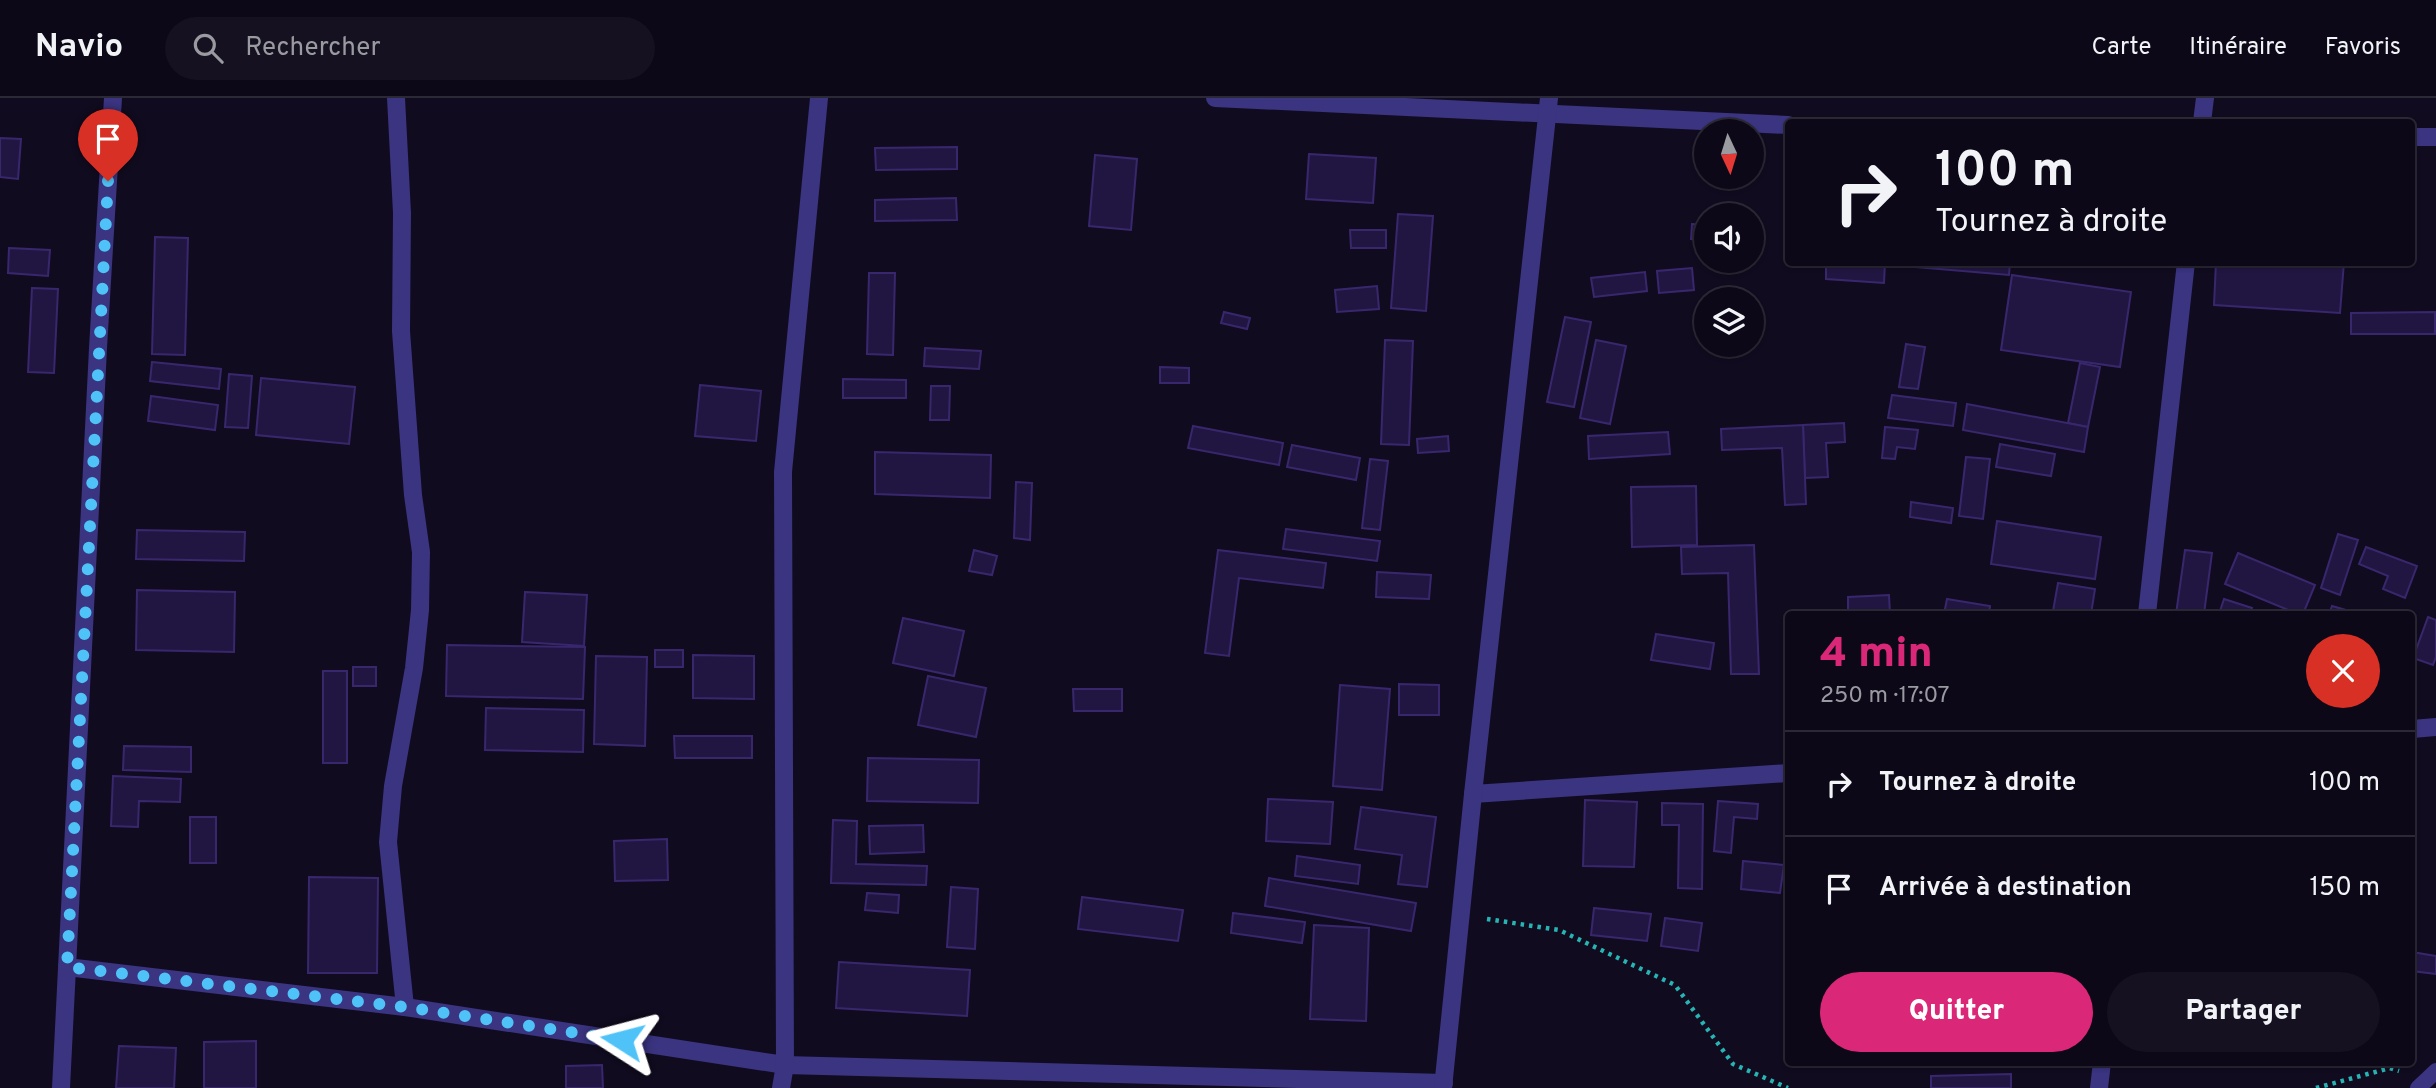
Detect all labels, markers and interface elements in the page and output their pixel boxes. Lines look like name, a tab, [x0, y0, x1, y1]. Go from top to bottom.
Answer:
search box	[165, 17, 655, 80]
text: Navio	[35, 27, 123, 69]
icon: search	[189, 29, 227, 67]
text: Rechercher	[245, 32, 381, 65]
text: Carte	[2091, 33, 2151, 63]
text: Itinéraire	[2189, 33, 2287, 63]
text: Favoris	[2325, 33, 2401, 63]
pin	[78, 109, 138, 181]
north arrow	[1694, 119, 1764, 189]
map controls	[1694, 119, 1764, 357]
icon: arrive	[89, 120, 127, 158]
text: 100 m	[1935, 142, 2074, 204]
icon: right	[1820, 147, 1911, 238]
button: sound	[1694, 203, 1764, 273]
text: Tournez à droite	[1935, 203, 2167, 243]
button: layers	[1694, 287, 1764, 357]
text: 4 min	[1820, 629, 1933, 682]
button: close	[2306, 634, 2380, 708]
text: 250 m · 17:07	[1820, 682, 1950, 711]
icon: right	[1820, 765, 1858, 803]
text: Tournez à droite	[1879, 767, 2076, 800]
text: 100 m	[2309, 767, 2380, 800]
icon: arrive	[1820, 870, 1858, 908]
text: Arrivée à destination	[1879, 872, 2132, 905]
text: 150 m	[2309, 872, 2380, 905]
button: Quitter	[1820, 972, 2093, 1052]
button: Partager	[2107, 972, 2380, 1052]
position arrow	[585, 1003, 659, 1077]

